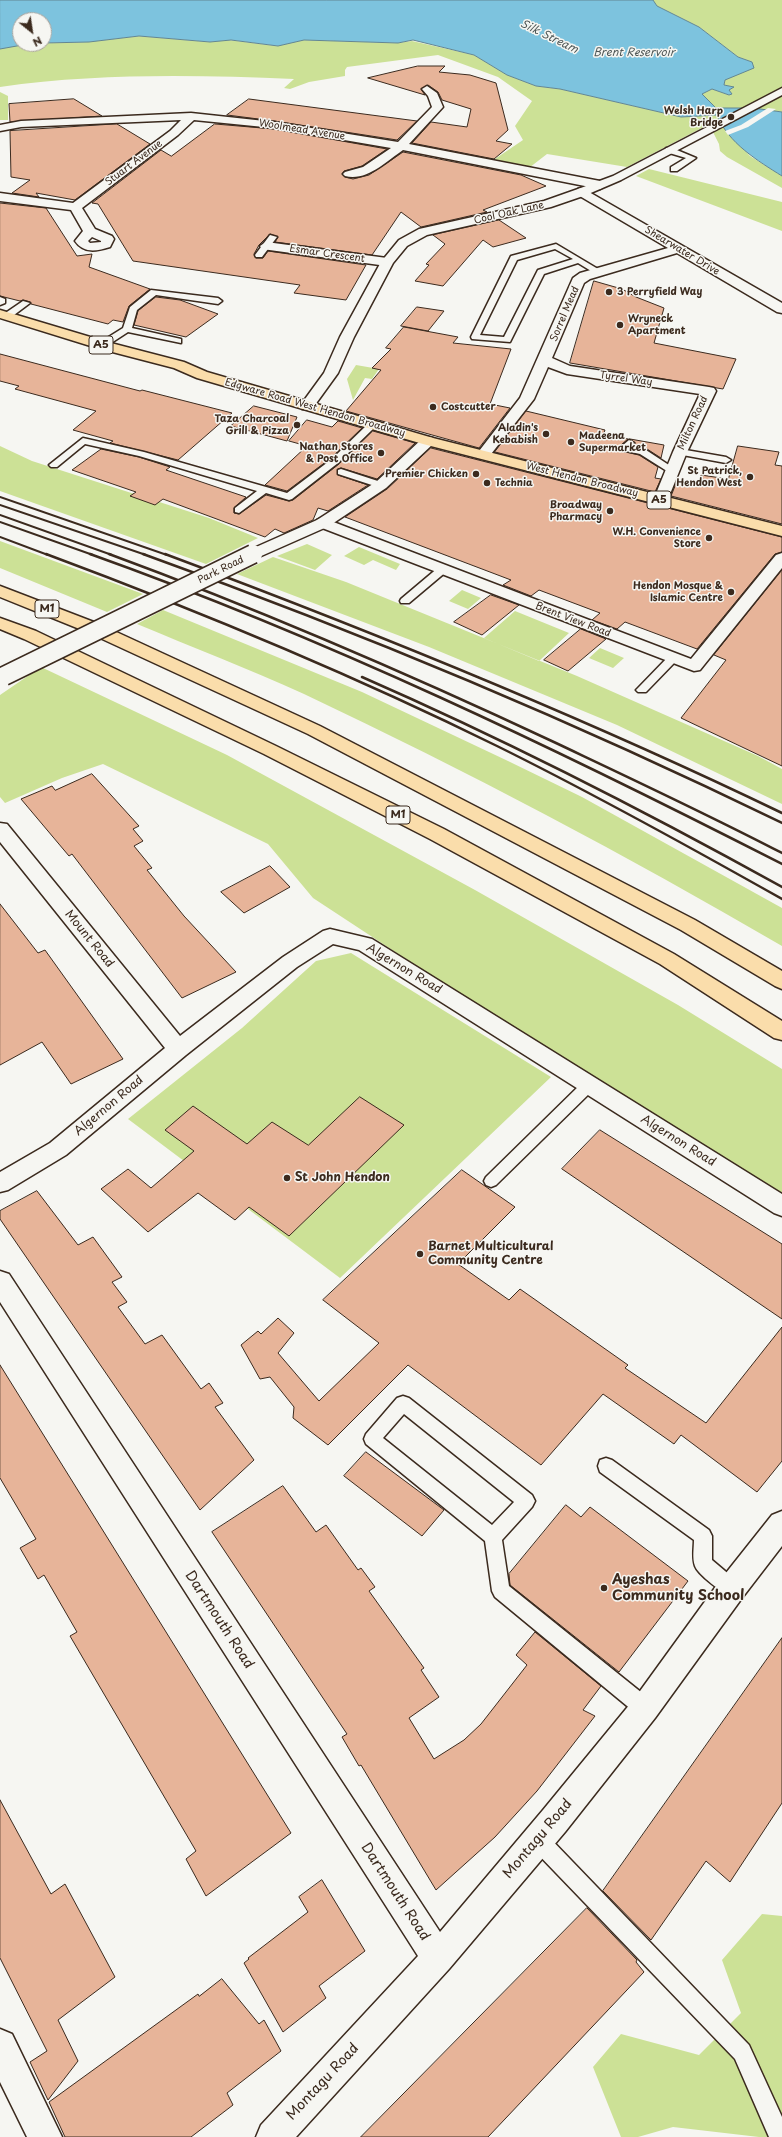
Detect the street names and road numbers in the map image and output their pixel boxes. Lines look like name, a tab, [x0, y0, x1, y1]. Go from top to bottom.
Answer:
street label: Woolmead Avenue	[258, 117, 346, 143]
street label: Stuart Avenue	[103, 138, 165, 188]
street label: Cool Oak Lane	[473, 199, 545, 227]
street label: Shearwater Drive	[642, 224, 722, 278]
street label: Esmar Crescent	[289, 243, 365, 265]
street label: Sorrel Mead	[548, 285, 582, 343]
road number: A5	[89, 336, 113, 354]
street label: Tyrrel Way	[599, 369, 653, 389]
street label: Edgware Road West Hendon Broadway	[223, 376, 407, 440]
street label: Milton Road	[675, 394, 711, 452]
street label: West Hendon Broadway	[525, 460, 639, 500]
road number: A5	[647, 491, 671, 509]
street label: Park Road	[196, 554, 246, 586]
road number: M1	[35, 600, 59, 618]
street label: Brent View Road	[534, 600, 612, 640]
road number: M1	[386, 806, 410, 824]
street label: Mount Road	[61, 907, 117, 971]
street label: Algernon Road	[364, 941, 444, 997]
street label: Algernon Road	[72, 1073, 146, 1139]
street label: Algernon Road	[638, 1112, 718, 1170]
street label: Dartmouth Road	[181, 1568, 257, 1672]
street label: Montagu Road	[500, 1796, 576, 1882]
street label: Dartmouth Road	[357, 1840, 433, 1944]
street label: Montagu Road	[283, 2040, 363, 2124]

